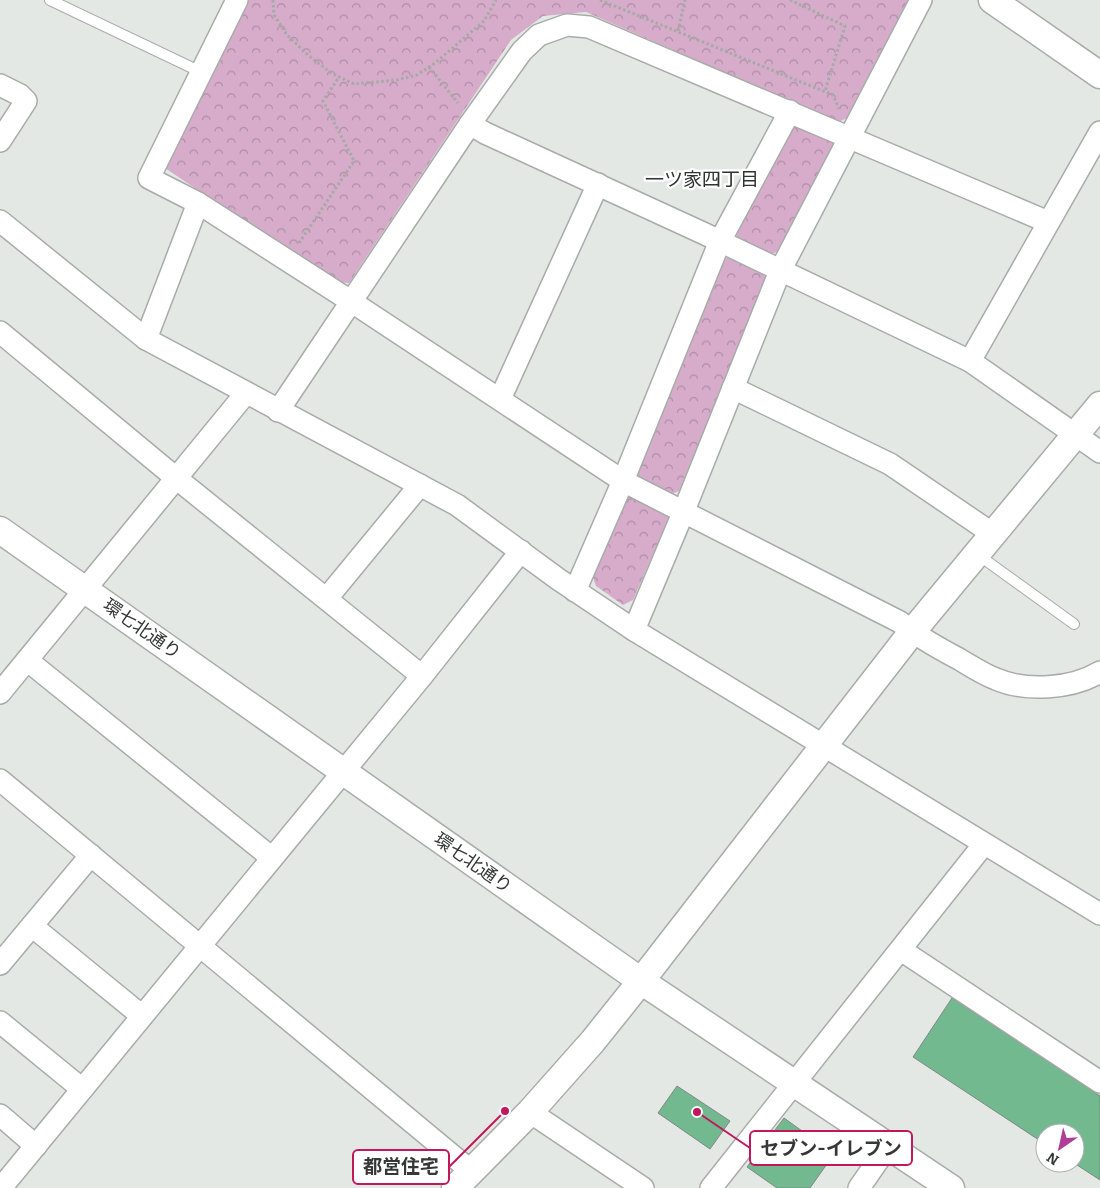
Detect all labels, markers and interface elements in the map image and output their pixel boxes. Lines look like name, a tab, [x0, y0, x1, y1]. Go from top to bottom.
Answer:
district label: 一ツ家四丁目	[645, 168, 759, 191]
street label: 環七北通り	[99, 594, 185, 664]
street label: 環七北通り	[430, 828, 516, 898]
north arrow	[1035, 1123, 1085, 1173]
callout: セブン-イレブン	[750, 1131, 912, 1165]
text: セブン-イレブン	[760, 1137, 902, 1160]
text: N	[1044, 1148, 1062, 1168]
callout: 都営住宅	[353, 1150, 449, 1184]
text: 都営住宅	[363, 1155, 439, 1178]

